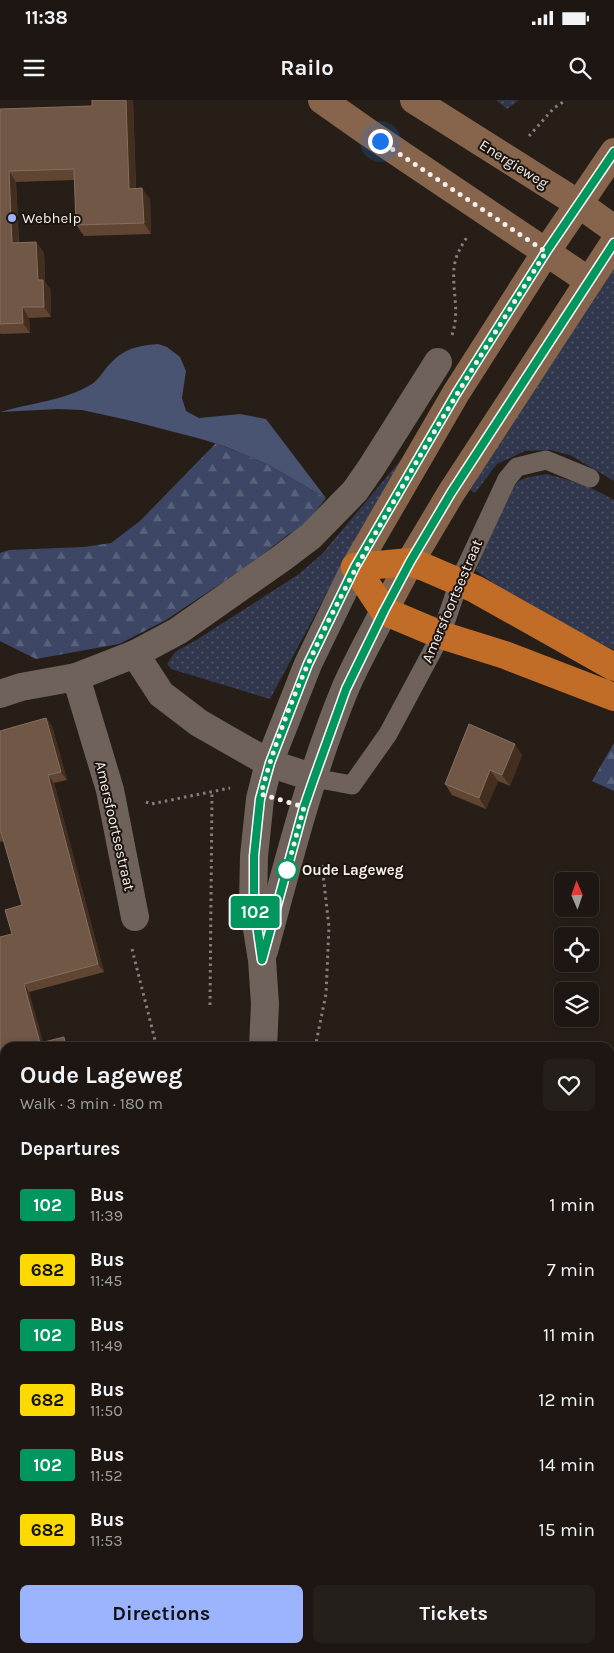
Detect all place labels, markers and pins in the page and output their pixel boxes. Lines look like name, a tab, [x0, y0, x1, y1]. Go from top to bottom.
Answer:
place label: Webhelp	[22, 209, 81, 227]
marker: Webhelp	[6, 212, 18, 224]
marker: Oude Lageweg	[276, 859, 298, 881]
place label: Oude Lageweg	[302, 861, 404, 879]

